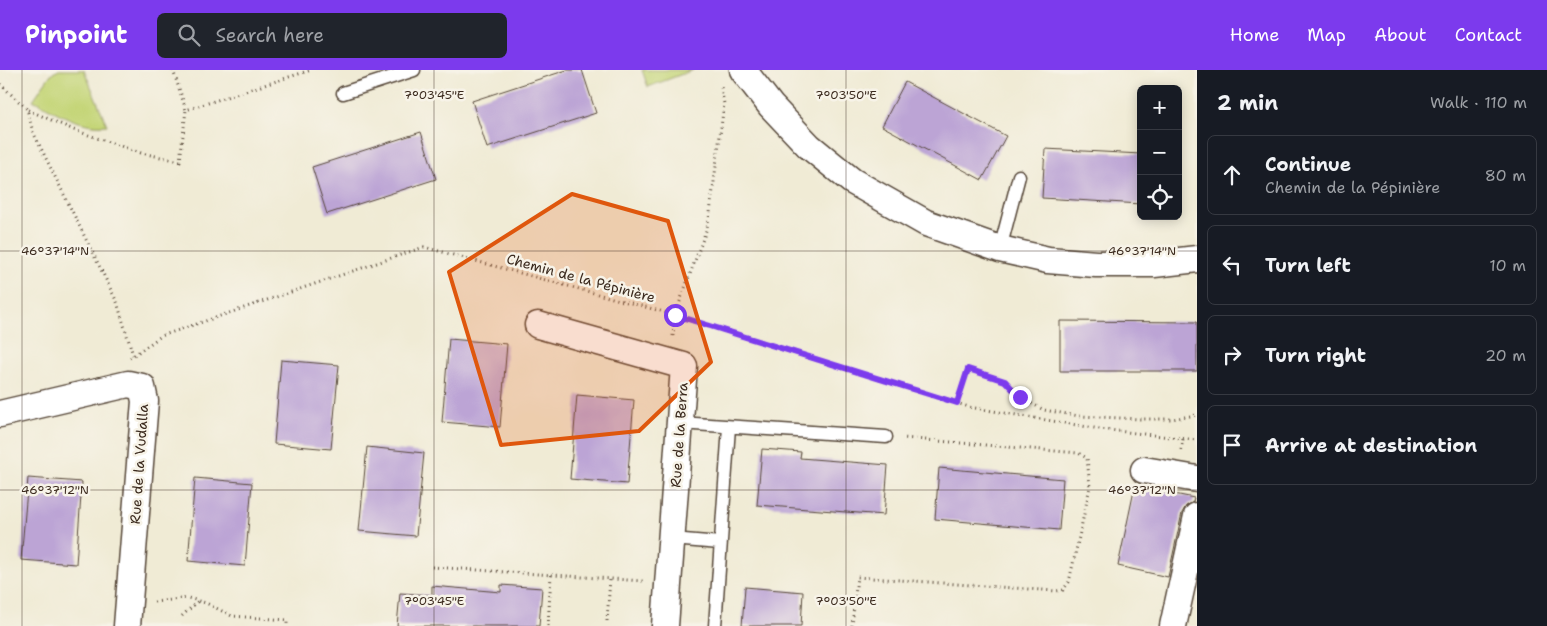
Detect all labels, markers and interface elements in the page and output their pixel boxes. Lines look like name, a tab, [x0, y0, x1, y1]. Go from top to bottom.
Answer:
search box	[157, 13, 507, 58]
text: Pinpoint	[25, 19, 127, 51]
icon: search	[175, 21, 203, 49]
text: Search here	[215, 23, 324, 48]
text: Home	[1230, 23, 1279, 47]
text: Map	[1307, 23, 1346, 47]
text: About	[1374, 23, 1427, 47]
text: Contact	[1455, 23, 1522, 47]
map controls	[1137, 85, 1182, 220]
button: +	[1137, 85, 1182, 130]
text: 7°03'45"E	[404, 87, 464, 103]
text: 7°03'50"E	[815, 87, 877, 103]
text: 2 min	[1217, 89, 1278, 117]
text: Walk · 110 m	[1430, 92, 1527, 113]
button: −	[1137, 130, 1182, 175]
text: Continue	[1265, 152, 1351, 177]
icon: ahead	[1218, 161, 1246, 189]
text: 80 m	[1485, 165, 1526, 186]
button: locate	[1137, 175, 1182, 220]
text: Chemin de la Pépinière	[1265, 177, 1440, 198]
text: 46°37'14"N	[21, 243, 89, 259]
text: 46°37'14"N	[1108, 243, 1176, 259]
street label: Chemin de la Pépinière	[505, 249, 657, 307]
icon: left	[1218, 251, 1246, 279]
text: Turn left	[1265, 253, 1351, 278]
text: 10 m	[1489, 255, 1526, 276]
route start	[664, 304, 687, 327]
icon: right	[1218, 341, 1246, 369]
text: Turn right	[1265, 343, 1366, 368]
text: 20 m	[1485, 345, 1526, 366]
street label: Rue de la Berra	[666, 381, 692, 488]
route end	[1009, 386, 1032, 409]
street label: Rue de la Vudalla	[126, 403, 152, 525]
icon: arrive	[1218, 431, 1246, 459]
text: Arrive at destination	[1265, 433, 1477, 458]
text: 46°37'12"N	[21, 482, 89, 498]
text: 46°37'12"N	[1108, 482, 1176, 498]
text: 7°03'45"E	[404, 593, 464, 609]
text: 7°03'50"E	[815, 593, 877, 609]

